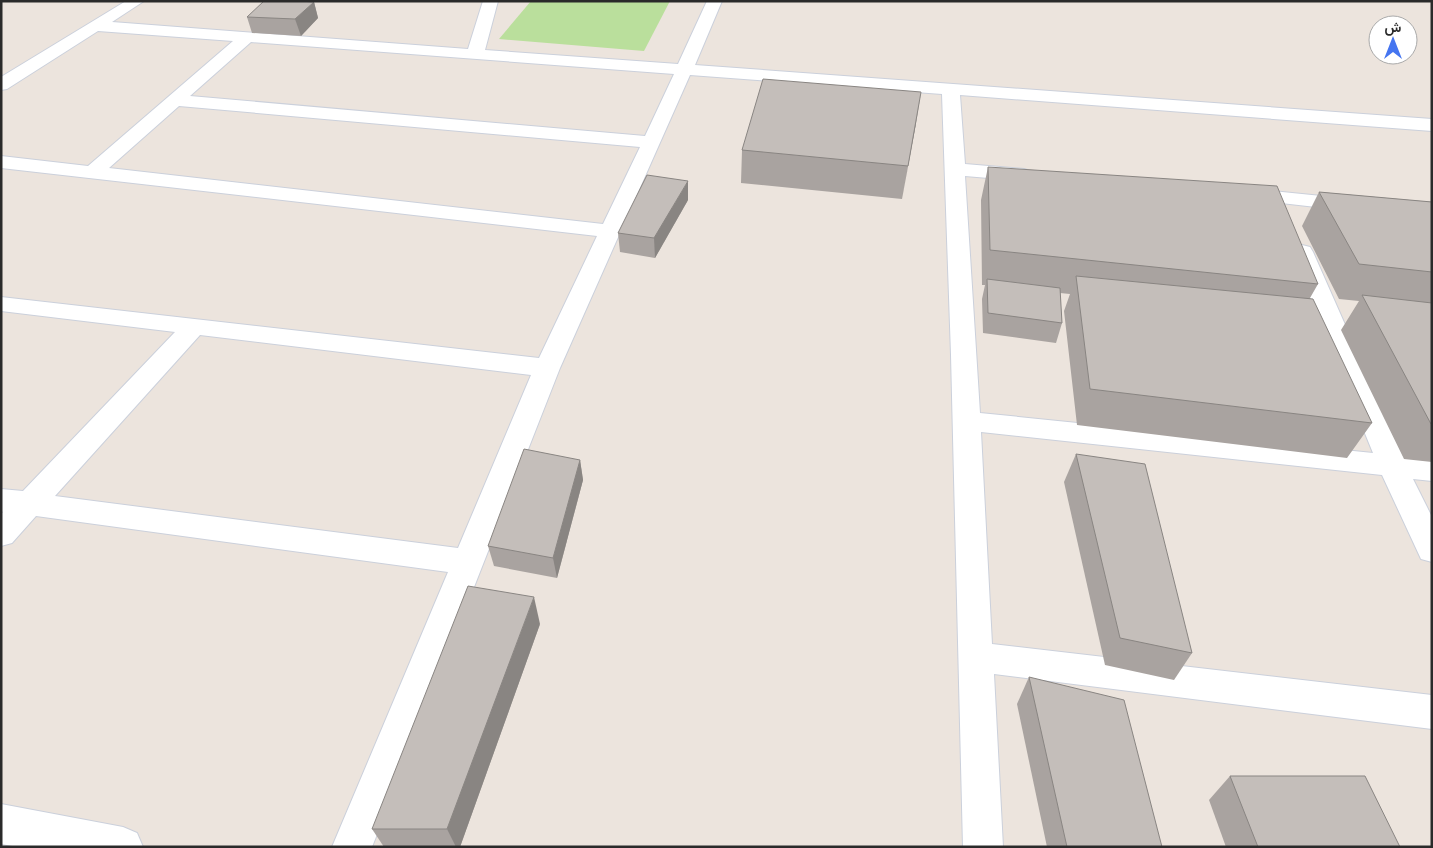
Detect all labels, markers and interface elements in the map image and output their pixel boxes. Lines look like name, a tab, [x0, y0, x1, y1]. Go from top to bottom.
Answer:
north arrow	[1368, 15, 1418, 65]
text: ش	[1385, 19, 1402, 36]

